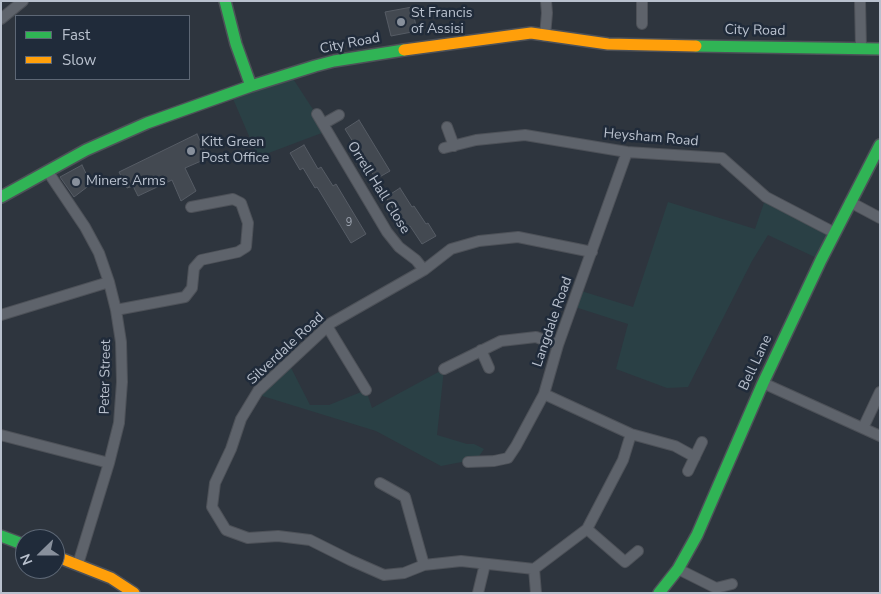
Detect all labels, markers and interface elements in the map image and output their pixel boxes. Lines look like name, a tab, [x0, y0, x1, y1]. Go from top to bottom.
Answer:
place label: St Francis of Assisi	[411, 6, 472, 38]
legend	[15, 15, 190, 80]
marker: St Francis of Assisi	[395, 16, 407, 28]
street label: City Road	[724, 22, 786, 40]
text: Fast	[62, 25, 90, 45]
street label: City Road	[318, 30, 382, 58]
text: Slow	[62, 50, 96, 70]
street label: Heysham Road	[603, 125, 699, 151]
place label: Kitt Green Post Office	[201, 135, 269, 168]
street label: Orrell Hall Close	[343, 139, 413, 237]
marker: Kitt Green Post Office	[185, 145, 197, 157]
place label: Miners Arms	[86, 174, 166, 190]
marker: Miners Arms	[70, 176, 82, 188]
house number: 9	[346, 216, 352, 230]
street label: Langdale Road	[530, 275, 576, 369]
street label: Silverdale Road	[244, 309, 328, 389]
street label: Bell Lane	[736, 333, 776, 393]
street label: Peter Street	[97, 339, 115, 415]
north arrow	[15, 529, 65, 579]
text: N	[16, 551, 37, 568]

